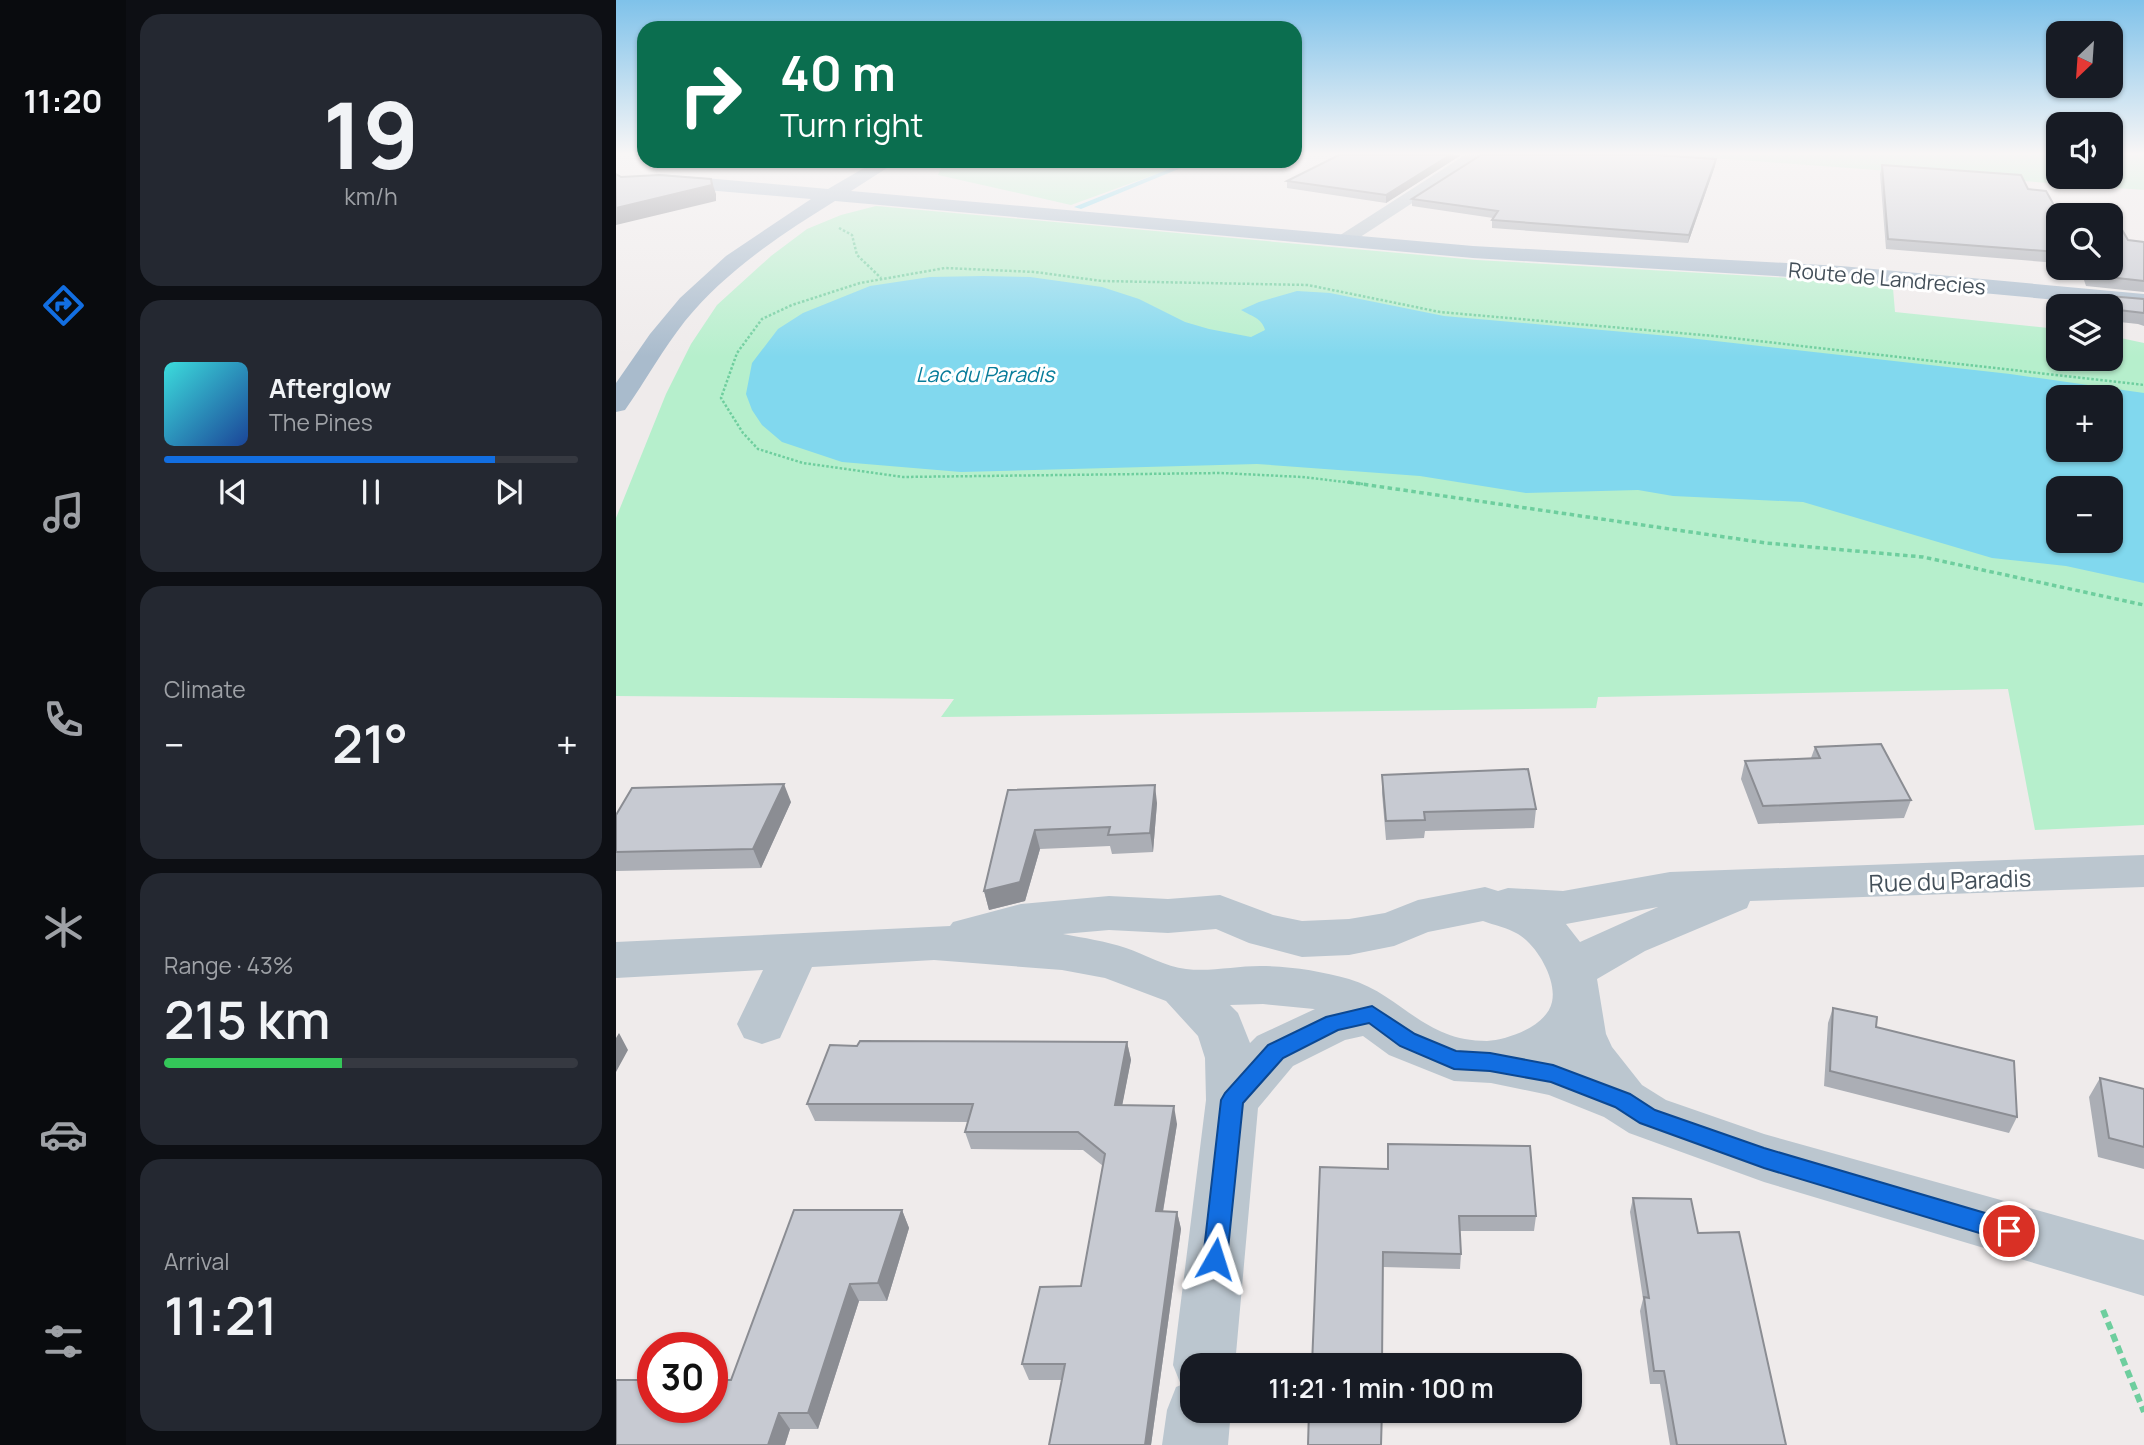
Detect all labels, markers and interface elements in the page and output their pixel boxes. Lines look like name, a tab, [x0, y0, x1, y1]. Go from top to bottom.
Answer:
north arrow	[2046, 21, 2123, 98]
map controls	[2046, 21, 2123, 553]
text: 40 m	[780, 39, 896, 106]
icon: right	[665, 49, 756, 140]
text: 19	[323, 72, 419, 196]
text: 11:20	[23, 79, 103, 123]
text: Turn right	[780, 103, 923, 147]
button: sound	[2046, 112, 2123, 189]
text: km/h	[344, 180, 398, 212]
button: search	[2046, 203, 2123, 280]
street label: Route de Landrecies	[1787, 255, 1987, 301]
icon: directions	[39, 281, 88, 330]
button: layers	[2046, 294, 2123, 371]
water label: Lac du Paradis	[916, 360, 1056, 388]
text: Afterglow	[269, 370, 391, 406]
button: +	[2046, 385, 2123, 462]
text: The Pines	[269, 406, 373, 438]
icon: previous	[214, 473, 252, 511]
icon: pause	[352, 473, 390, 511]
icon: next	[490, 473, 528, 511]
button: −	[2046, 476, 2123, 553]
icon: music	[39, 488, 88, 537]
text: Climate	[164, 673, 246, 705]
icon: phone	[39, 695, 88, 744]
text: 21°	[332, 708, 408, 779]
text: −	[164, 718, 185, 770]
text: +	[556, 718, 578, 770]
street label: Rue du Paradis	[1868, 861, 2032, 899]
icon: climate	[39, 903, 88, 952]
text: Range · 43%	[164, 949, 293, 981]
text: 215 km	[164, 984, 330, 1055]
icon: car	[39, 1110, 88, 1159]
pin	[1979, 1201, 2039, 1261]
icon: arrive	[1990, 1212, 2028, 1250]
position arrow	[1178, 1222, 1252, 1296]
text: Arrival	[164, 1245, 230, 1277]
text: 11:21	[164, 1280, 277, 1351]
icon: filters	[39, 1317, 88, 1366]
speed limit sign: 30	[637, 1332, 728, 1423]
text: 11:21 · 1 min · 100 m	[1268, 1370, 1494, 1406]

